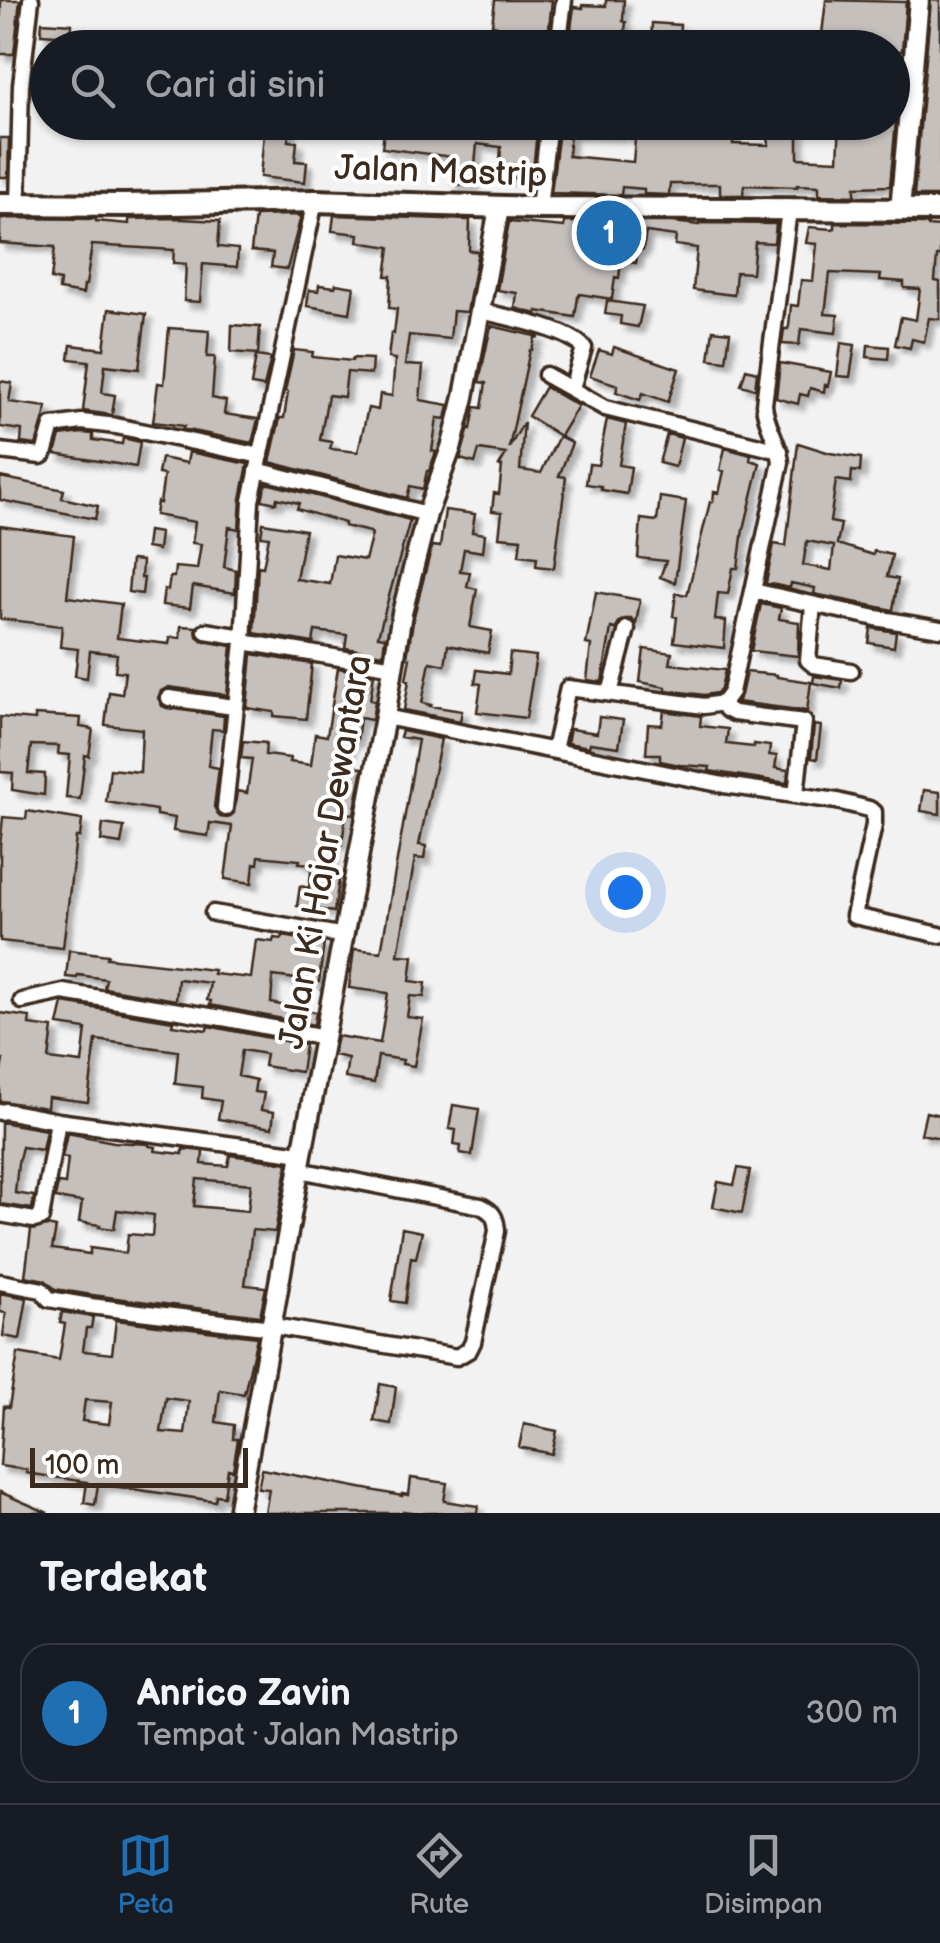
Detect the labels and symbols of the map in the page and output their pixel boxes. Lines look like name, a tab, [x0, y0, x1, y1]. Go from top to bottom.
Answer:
street label: Jalan Mastrip	[334, 147, 548, 197]
pin: 1	[576, 196, 642, 270]
street label: Jalan Ki Hajar Dewantara	[270, 651, 382, 1053]
your location	[600, 867, 651, 918]
scale bar	[30, 1443, 248, 1488]

